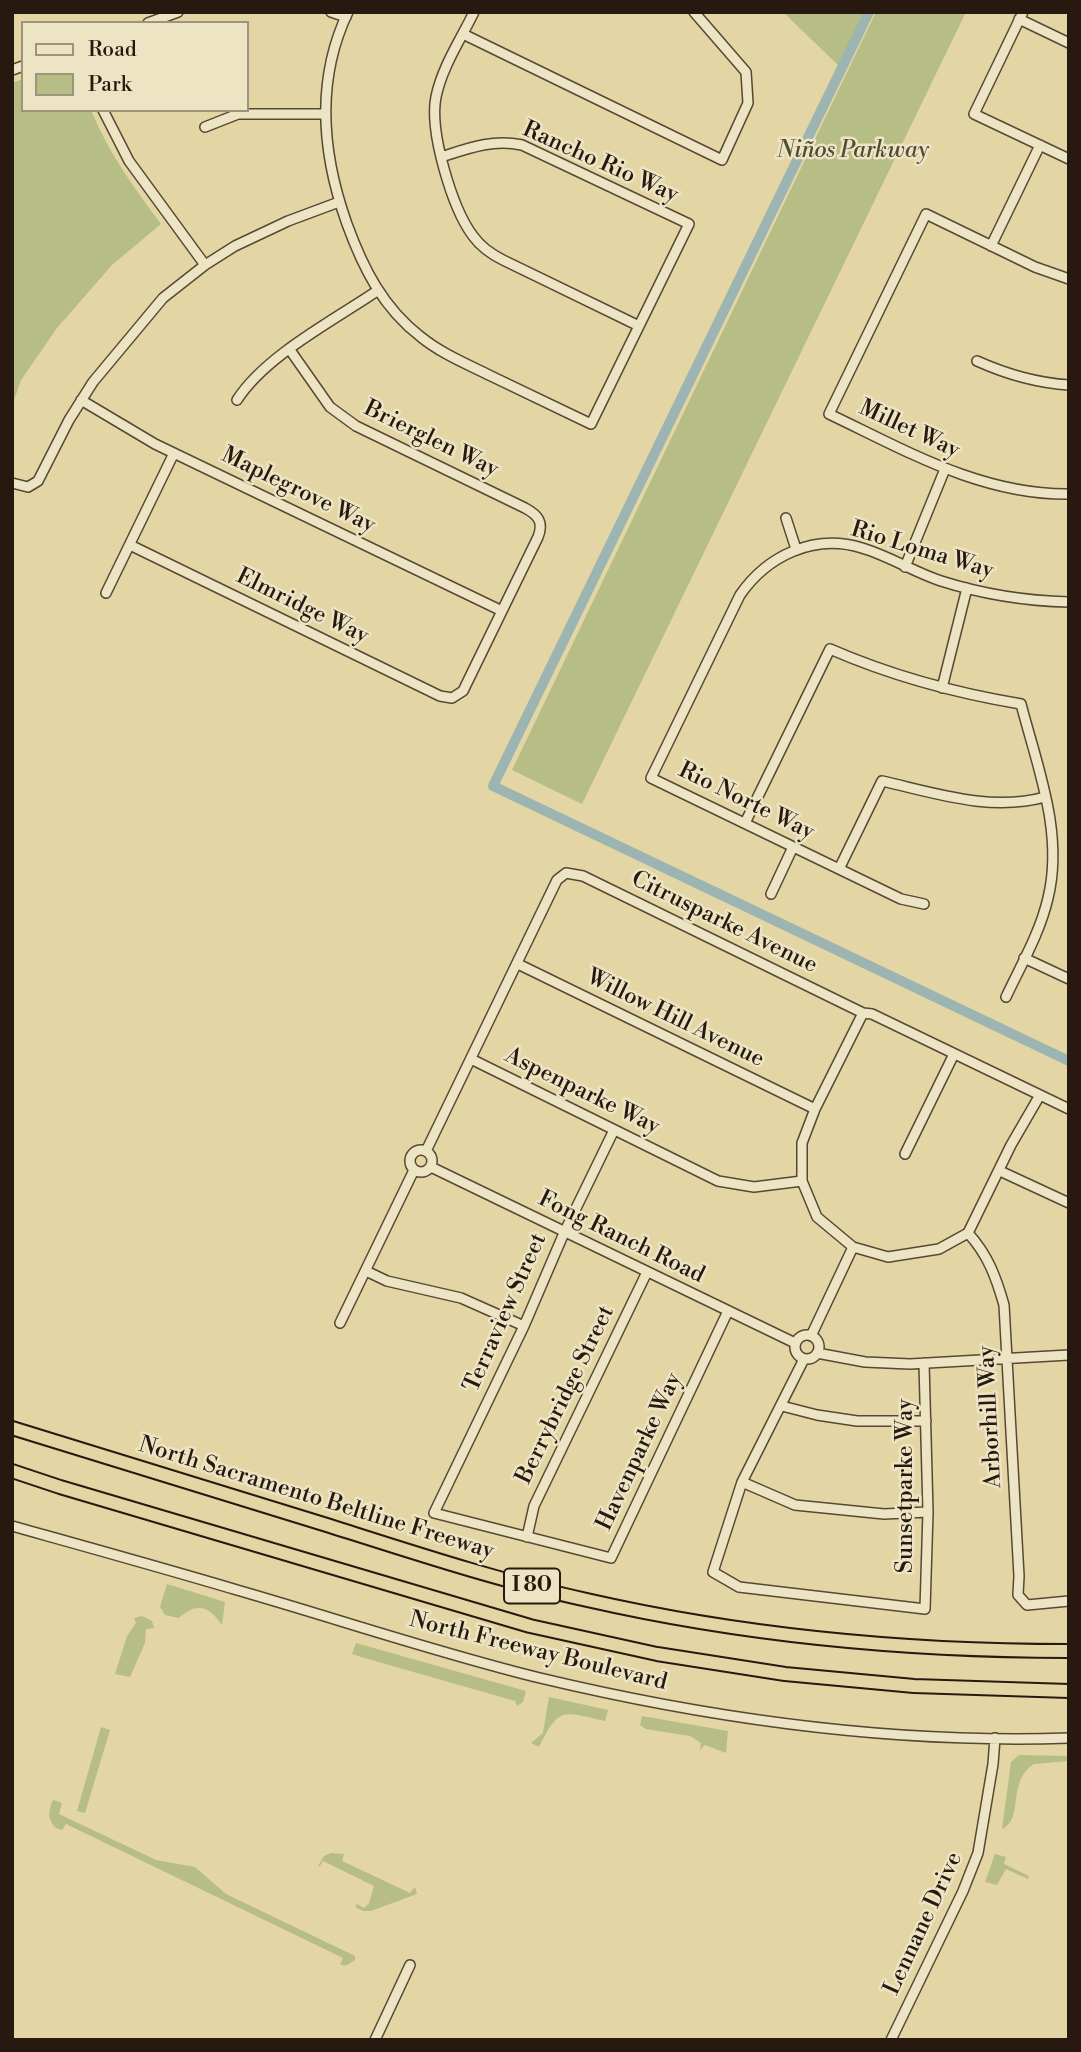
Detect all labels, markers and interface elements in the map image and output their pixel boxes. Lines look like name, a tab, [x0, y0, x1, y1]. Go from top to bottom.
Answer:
legend	[21, 21, 248, 112]
text: Road	[88, 37, 137, 63]
text: Park	[88, 72, 132, 98]
street label: Rancho Rio Way	[518, 116, 682, 210]
park label: Niños Parkway	[777, 137, 929, 165]
street label: Millet Way	[854, 395, 964, 465]
street label: Brierglen Way	[359, 396, 503, 484]
street label: Maplegrove Way	[217, 442, 379, 540]
street label: Rio Loma Way	[847, 516, 997, 586]
street label: Elmridge Way	[231, 563, 373, 651]
street label: Rio Norte Way	[674, 757, 818, 847]
street label: Citrusparke Avenue	[626, 866, 822, 980]
street label: Willow Hill Avenue	[582, 964, 768, 1074]
street label: Aspenparke Way	[500, 1042, 664, 1142]
street label: Fong Ranch Road	[533, 1186, 709, 1290]
street label: Terraview Street	[459, 1229, 553, 1397]
street label: Berrybridge Street	[511, 1301, 621, 1489]
street label: Arborhill Way	[973, 1345, 1009, 1489]
street label: Havenparke Way	[591, 1369, 689, 1535]
street label: Sunsetparke Way	[892, 1399, 920, 1573]
street label: North Sacramento Beltline Freeway	[135, 1432, 497, 1566]
road number: I 80	[504, 1568, 560, 1604]
street label: North Freeway Boulevard	[406, 1607, 670, 1697]
street label: Lennane Drive	[879, 1848, 969, 2000]

